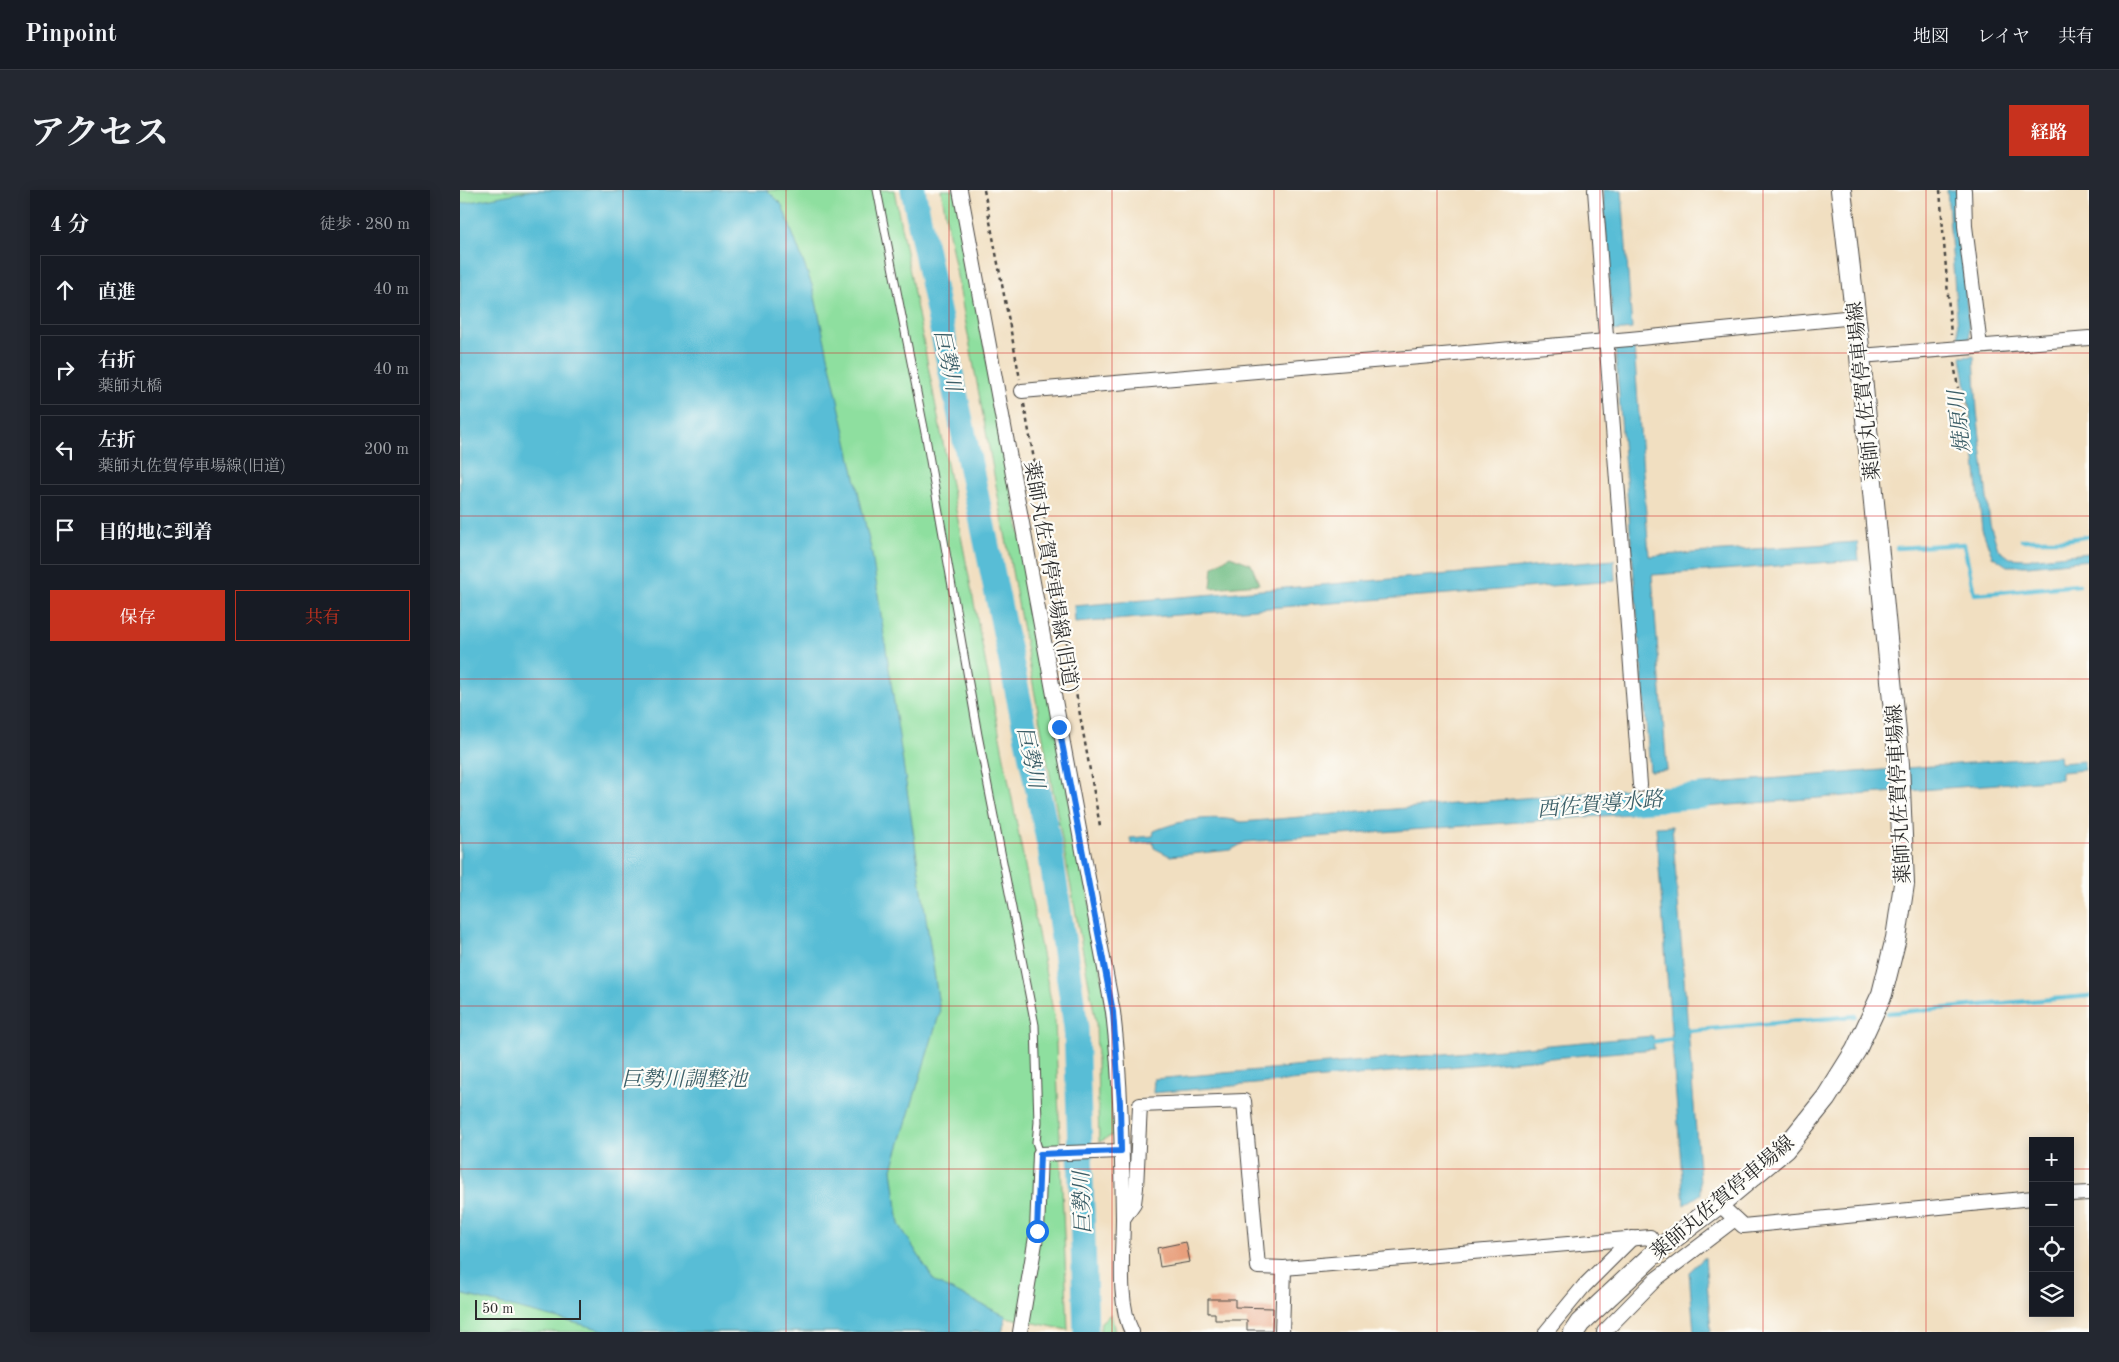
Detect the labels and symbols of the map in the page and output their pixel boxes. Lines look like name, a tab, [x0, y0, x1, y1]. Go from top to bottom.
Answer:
street label: 薬師丸佐賀停車場線	[1844, 300, 1884, 482]
water label: 巨勢川	[930, 327, 966, 395]
water label: 焼原川	[1945, 387, 1974, 454]
street label: 薬師丸佐賀停車場線(旧道)	[1020, 460, 1082, 695]
street label: 薬師丸佐賀停車場線	[1883, 703, 1915, 884]
route end	[1048, 716, 1071, 739]
water label: 巨勢川	[1013, 724, 1049, 792]
water label: 西佐賀導水路	[1536, 787, 1666, 821]
water label: 巨勢川調整池	[621, 1068, 749, 1091]
street label: 薬師丸佐賀停車場線	[1647, 1131, 1799, 1264]
water label: 巨勢川	[1070, 1169, 1095, 1235]
route start	[1026, 1220, 1049, 1243]
scale bar	[475, 1297, 581, 1320]

